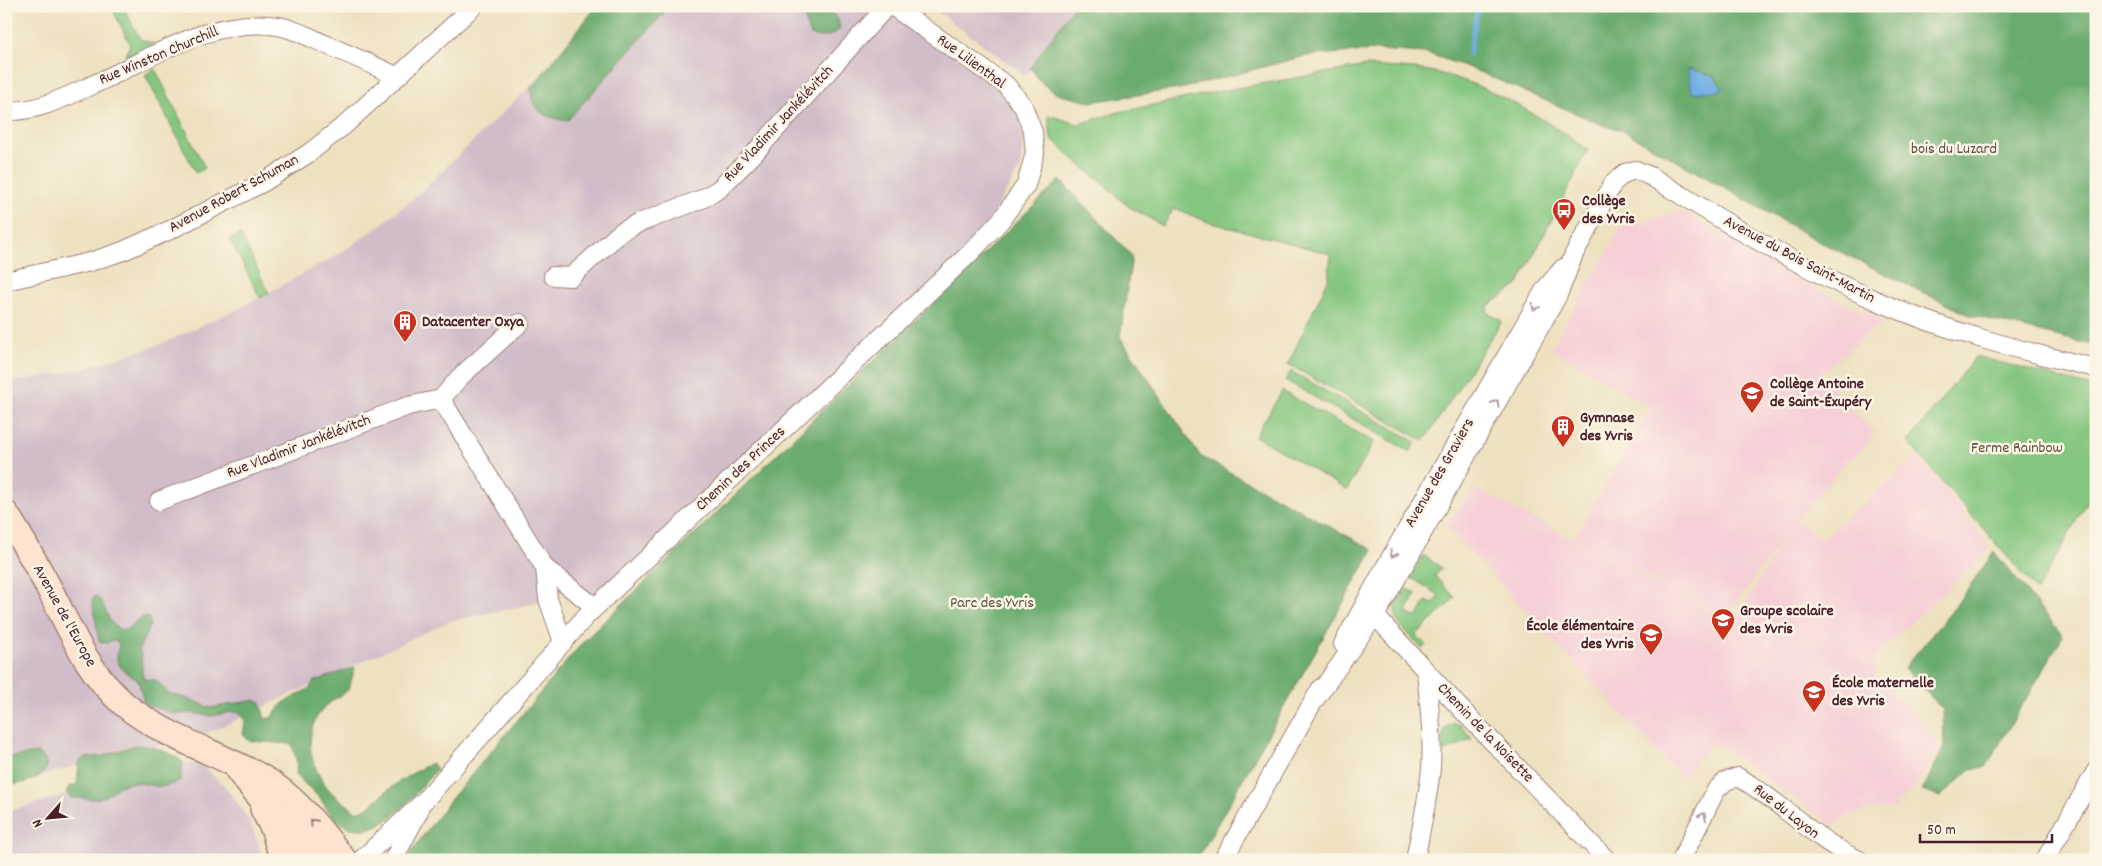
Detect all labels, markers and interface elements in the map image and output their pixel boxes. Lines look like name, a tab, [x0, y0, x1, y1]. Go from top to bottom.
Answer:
street label: Rue Winston Churchill	[96, 20, 223, 92]
street label: Rue Lilienthal	[932, 29, 1011, 95]
street label: Rue Vladimir Jankélévitch	[719, 60, 839, 188]
park label: bois du Luzard	[1911, 138, 1997, 161]
street label: Avenue Robert Schuman	[165, 149, 303, 239]
place label: Collège des Yvris	[1582, 190, 1635, 231]
bus stop icon: Collège des Yvris	[1551, 197, 1577, 231]
street label: Avenue du Bois Saint-Martin	[1719, 210, 1879, 310]
one-way arrow	[1531, 301, 1541, 310]
building icon: Datacenter Oxya	[392, 309, 418, 343]
place label: Datacenter Oxya	[422, 311, 525, 334]
place label: Collège Antoine de Saint-Éxupéry	[1770, 373, 1873, 414]
school or university icon: Collège Antoine de Saint-Éxupéry	[1739, 380, 1765, 414]
one-way arrow	[1490, 399, 1500, 408]
place label: Gymnase des Yvris	[1580, 407, 1634, 448]
street label: Rue Vladimir Jankélévitch	[224, 409, 374, 485]
street label: Avenue des Graviers	[1399, 414, 1481, 532]
building icon: Gymnase des Yvris	[1550, 414, 1576, 448]
street label: Chemin des Princes	[691, 421, 791, 517]
park label: Ferme Rainbow	[1971, 437, 2063, 460]
one-way arrow	[1389, 548, 1399, 557]
street label: Avenue de l'Europe	[26, 560, 102, 672]
park label: Parc des Yvris	[950, 592, 1034, 615]
place label: Groupe scolaire des Yvris	[1740, 600, 1834, 641]
school or university icon: Groupe scolaire des Yvris	[1710, 607, 1736, 641]
place label: École élémentaire des Yvris	[1526, 615, 1634, 656]
school or university icon: École élémentaire des Yvris	[1638, 622, 1664, 656]
place label: École maternelle des Yvris	[1832, 672, 1934, 713]
street label: Chemin de la Noisette	[1431, 678, 1539, 788]
school or university icon: École maternelle des Yvris	[1801, 679, 1827, 713]
street label: Rue du Layon	[1748, 779, 1824, 845]
north arrow	[22, 794, 72, 844]
scale bar	[1920, 811, 2052, 843]
one-way arrow	[1697, 812, 1707, 821]
text: N	[28, 815, 49, 831]
one-way arrow	[310, 818, 319, 827]
text: 50 m	[1927, 820, 1956, 842]

